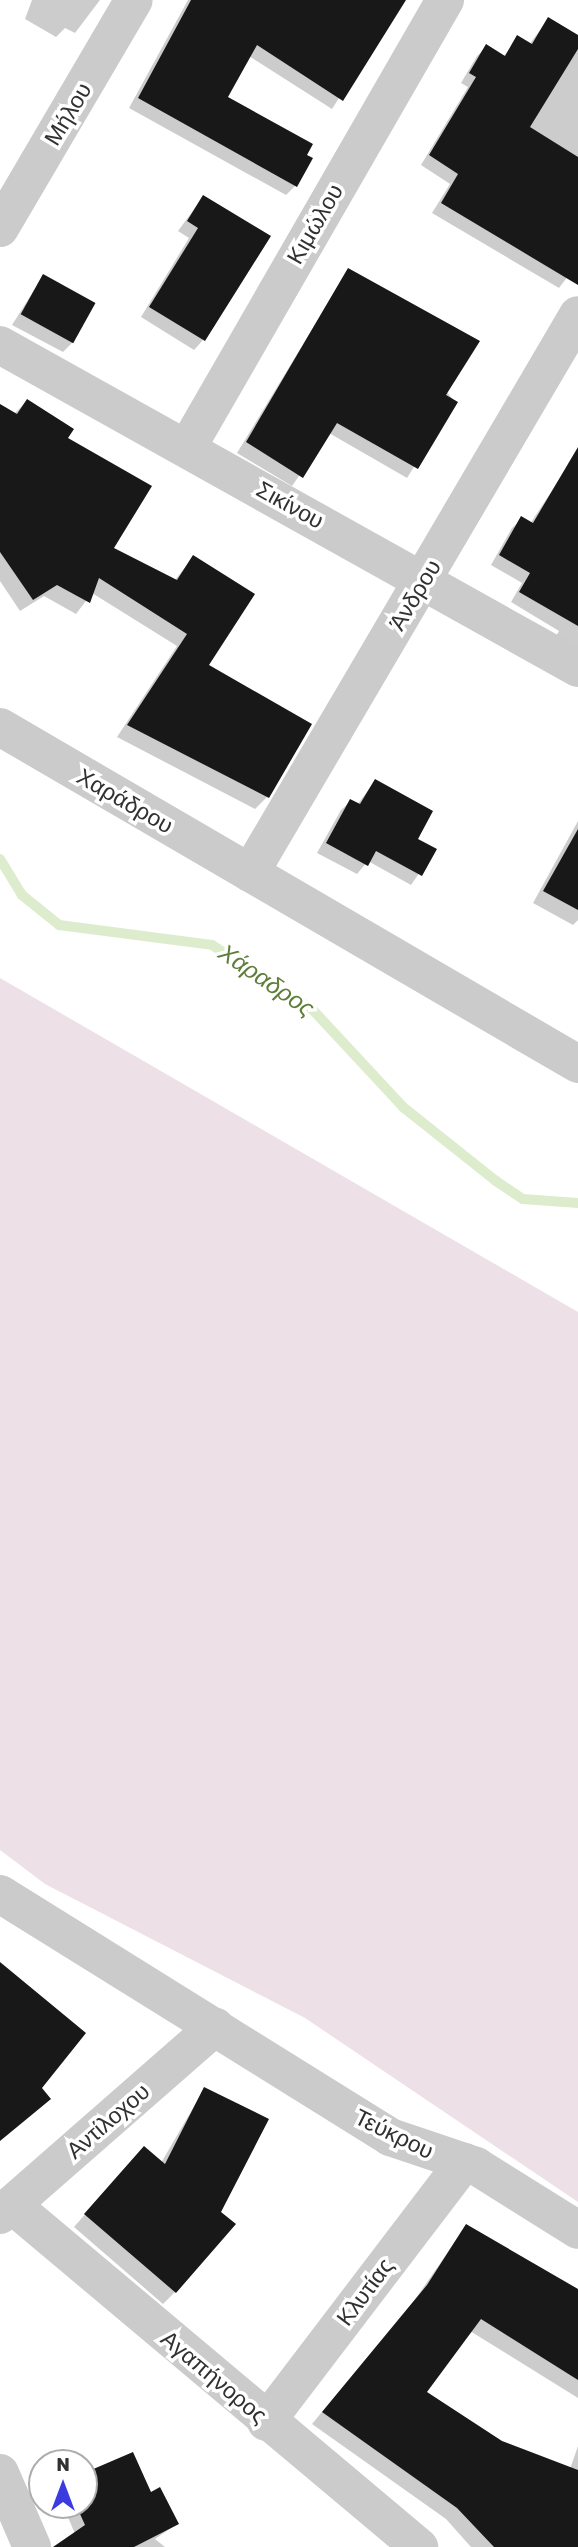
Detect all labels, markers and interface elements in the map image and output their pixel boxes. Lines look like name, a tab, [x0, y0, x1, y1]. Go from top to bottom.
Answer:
street label: Μήλου	[39, 78, 97, 150]
street label: Κιμώλου	[281, 179, 349, 269]
street label: Σικίνου	[251, 475, 329, 535]
street label: Άνδρου	[383, 555, 447, 635]
street label: Χαράδρου	[72, 762, 178, 840]
water label: Χάραδρος	[213, 939, 319, 1023]
street label: Αντίλοχου	[61, 2078, 155, 2164]
street label: Τεύκρου	[350, 2103, 438, 2165]
street label: Κλυτίας	[331, 2253, 399, 2331]
street label: Αγαπήνορος	[155, 2325, 273, 2429]
north arrow	[28, 2449, 98, 2519]
text: N	[56, 2453, 70, 2476]

